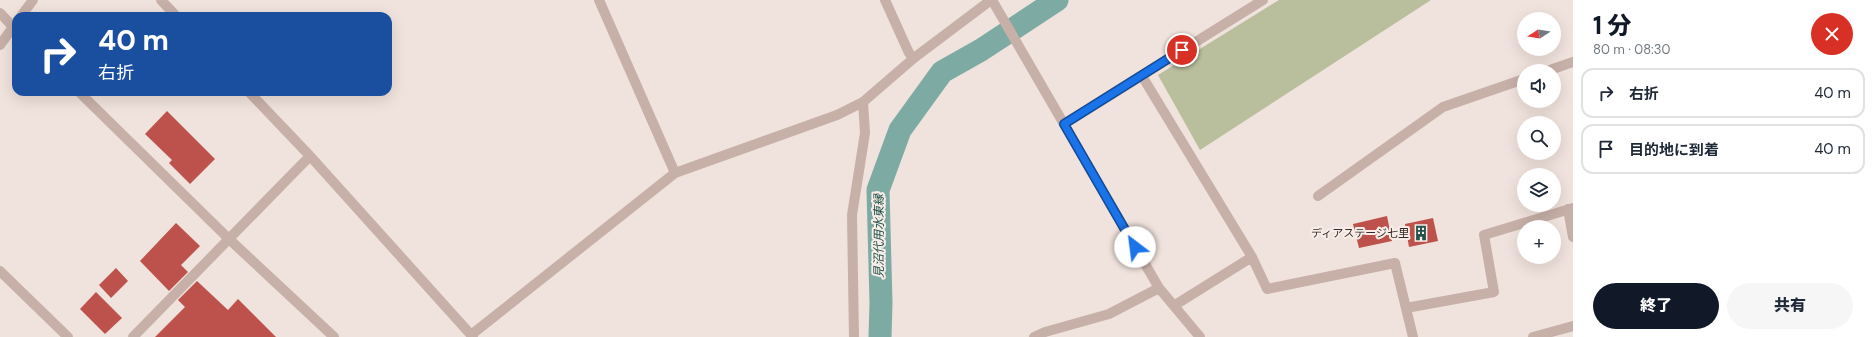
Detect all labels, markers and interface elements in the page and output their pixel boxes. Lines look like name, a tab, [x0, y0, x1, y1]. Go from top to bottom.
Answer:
text: 1 分	[1593, 10, 1631, 41]
north arrow	[1517, 12, 1561, 56]
map controls	[1517, 12, 1561, 264]
button: close	[1811, 13, 1853, 55]
text: 40 m	[98, 22, 169, 59]
icon: right	[32, 28, 84, 80]
pin	[1165, 33, 1199, 67]
icon: arrive	[1171, 39, 1193, 61]
text: 80 m · 08:30	[1593, 41, 1670, 58]
text: 右折	[98, 61, 134, 85]
button: sound	[1517, 64, 1561, 108]
icon: right	[1595, 82, 1617, 104]
text: 40 m	[1814, 83, 1851, 103]
text: 右折	[1629, 84, 1659, 104]
button: search	[1517, 116, 1561, 160]
icon: arrive	[1595, 138, 1617, 160]
text: 40 m	[1814, 139, 1851, 159]
text: 目的地に到着	[1629, 140, 1719, 160]
button: layers	[1517, 168, 1561, 212]
water label: 見沼代用水東縁	[871, 192, 887, 278]
button: +	[1517, 220, 1561, 264]
building icon: ディアステージ七里	[1412, 224, 1430, 242]
position arrow	[1114, 226, 1156, 268]
place label: ディアステージ七里	[1311, 226, 1409, 240]
button: 終了	[1593, 283, 1719, 329]
button: 共有	[1727, 283, 1853, 329]

